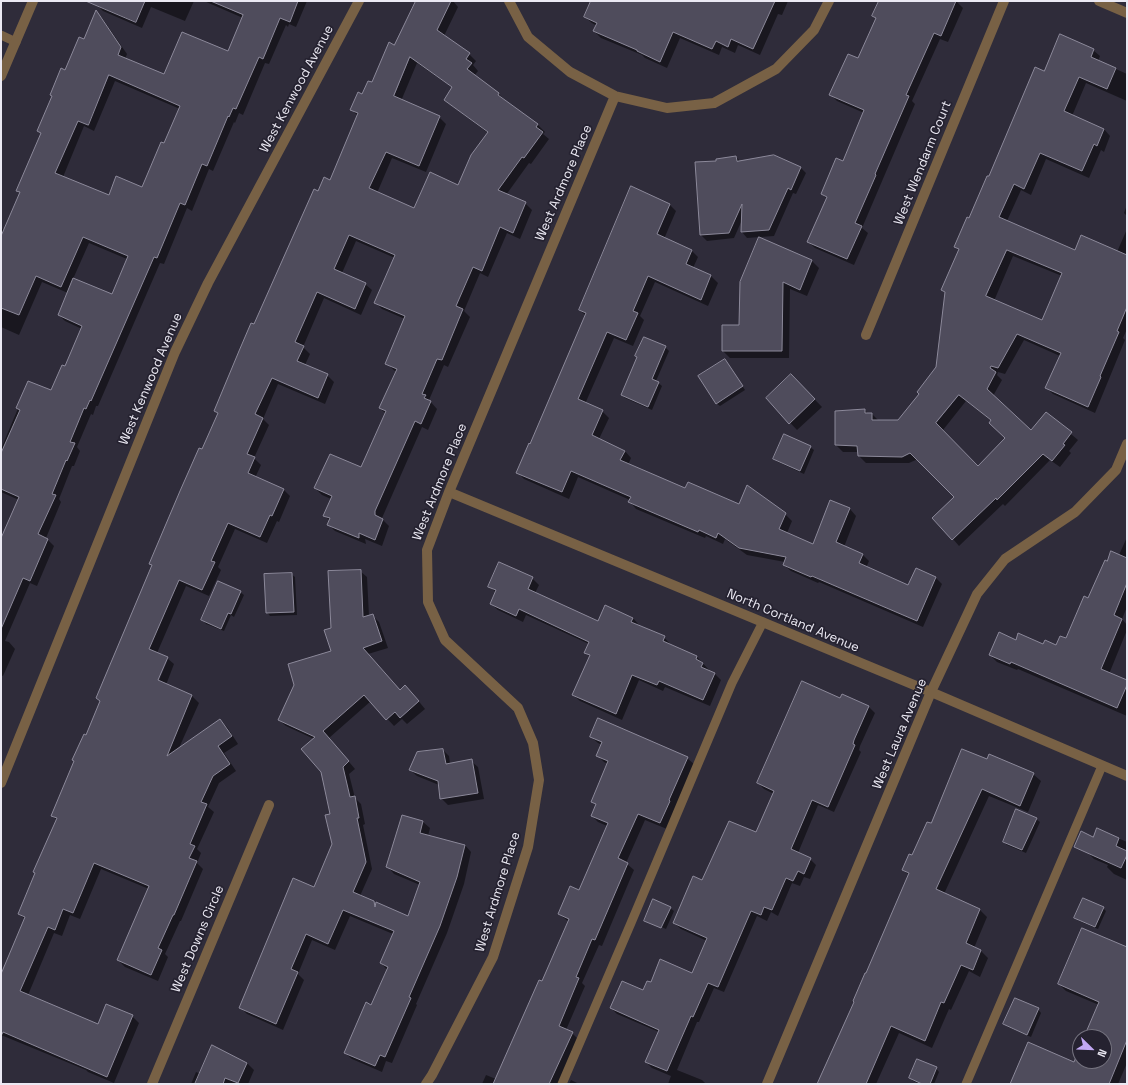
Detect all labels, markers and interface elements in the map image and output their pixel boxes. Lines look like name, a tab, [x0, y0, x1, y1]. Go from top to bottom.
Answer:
street label: West Kenwood Avenue	[257, 23, 337, 155]
street label: West Wendarm Court	[891, 99, 955, 227]
street label: West Ardmore Place	[532, 122, 596, 244]
street label: West Kenwood Avenue	[116, 311, 186, 447]
street label: West Ardmore Place	[409, 421, 471, 543]
street label: North Cortland Avenue	[724, 586, 862, 656]
street label: West Laura Avenue	[870, 676, 930, 792]
street label: West Ardmore Place	[472, 830, 524, 954]
street label: West Downs Circle	[168, 883, 228, 995]
north arrow	[1072, 1029, 1112, 1069]
text: N	[1094, 1047, 1110, 1059]

